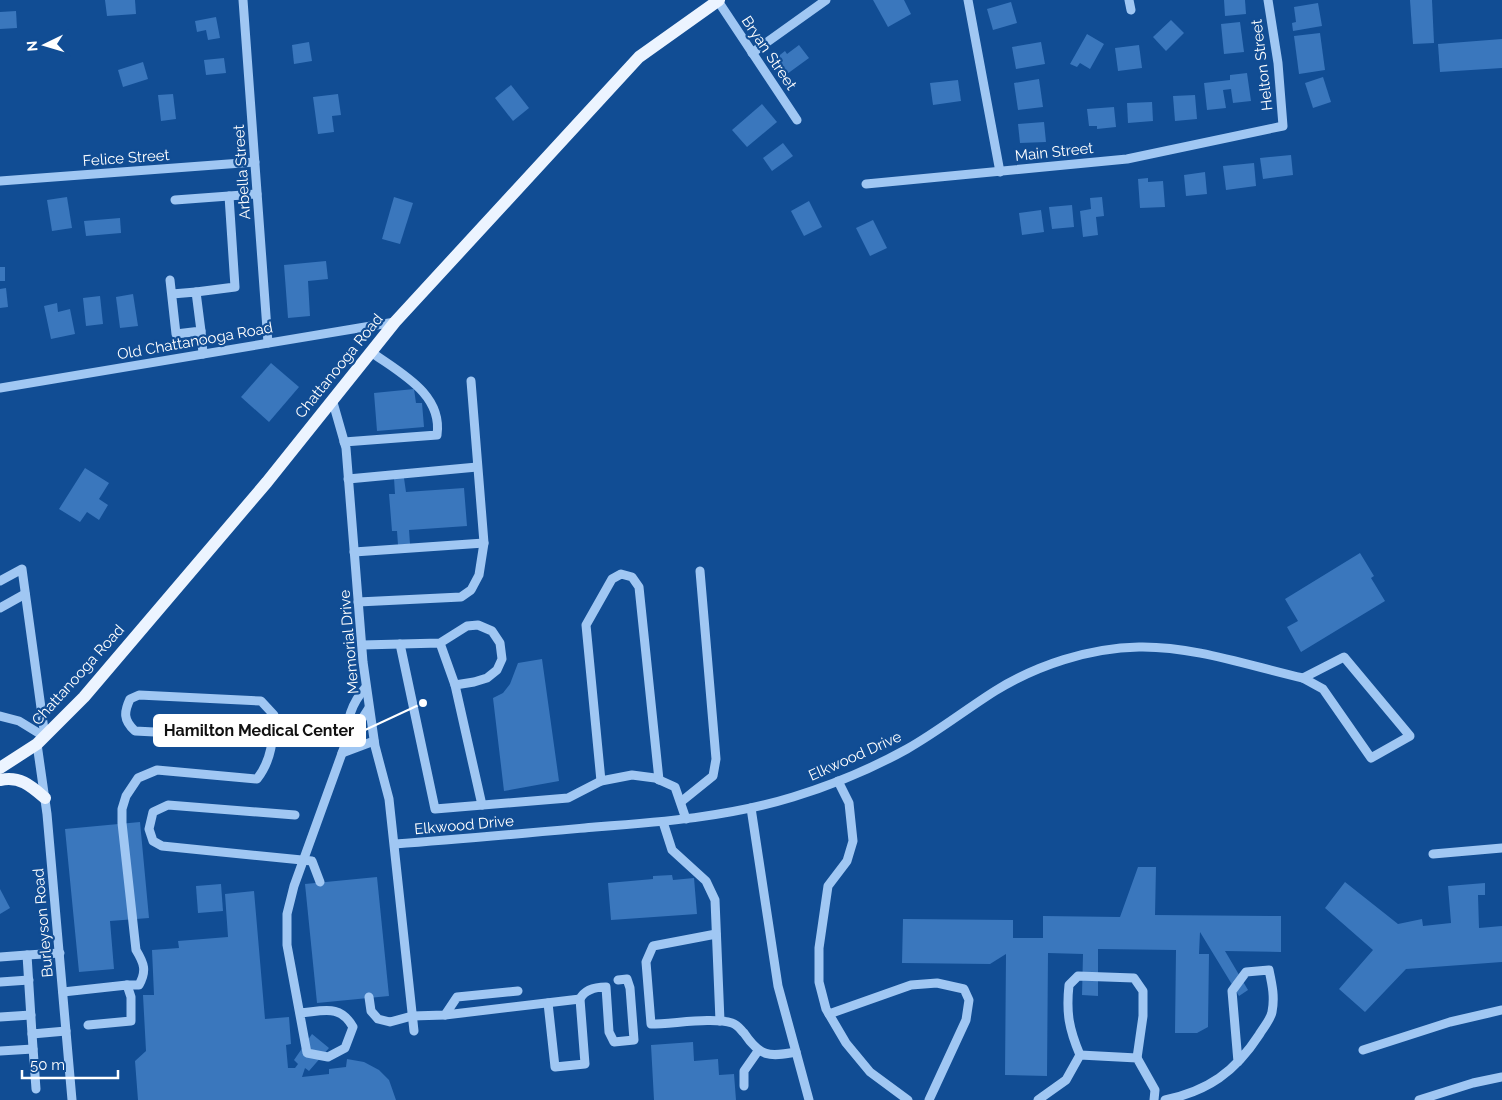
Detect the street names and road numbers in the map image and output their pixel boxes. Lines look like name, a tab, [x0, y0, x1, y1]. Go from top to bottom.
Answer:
street label: Bryan Street	[738, 13, 800, 93]
street label: Helton Street	[1247, 18, 1277, 112]
street label: Arbella Street	[230, 124, 254, 220]
street label: Main Street	[1014, 139, 1094, 165]
street label: Felice Street	[82, 146, 170, 170]
street label: Chattanooga Road	[291, 310, 387, 422]
street label: Old Chattanooga Road	[116, 318, 274, 364]
street label: Memorial Drive	[335, 589, 363, 695]
street label: Chattanooga Road	[28, 621, 128, 729]
street label: Elkwood Drive	[806, 727, 904, 785]
street label: Elkwood Drive	[413, 812, 515, 838]
street label: Burleyson Road	[29, 868, 57, 978]

